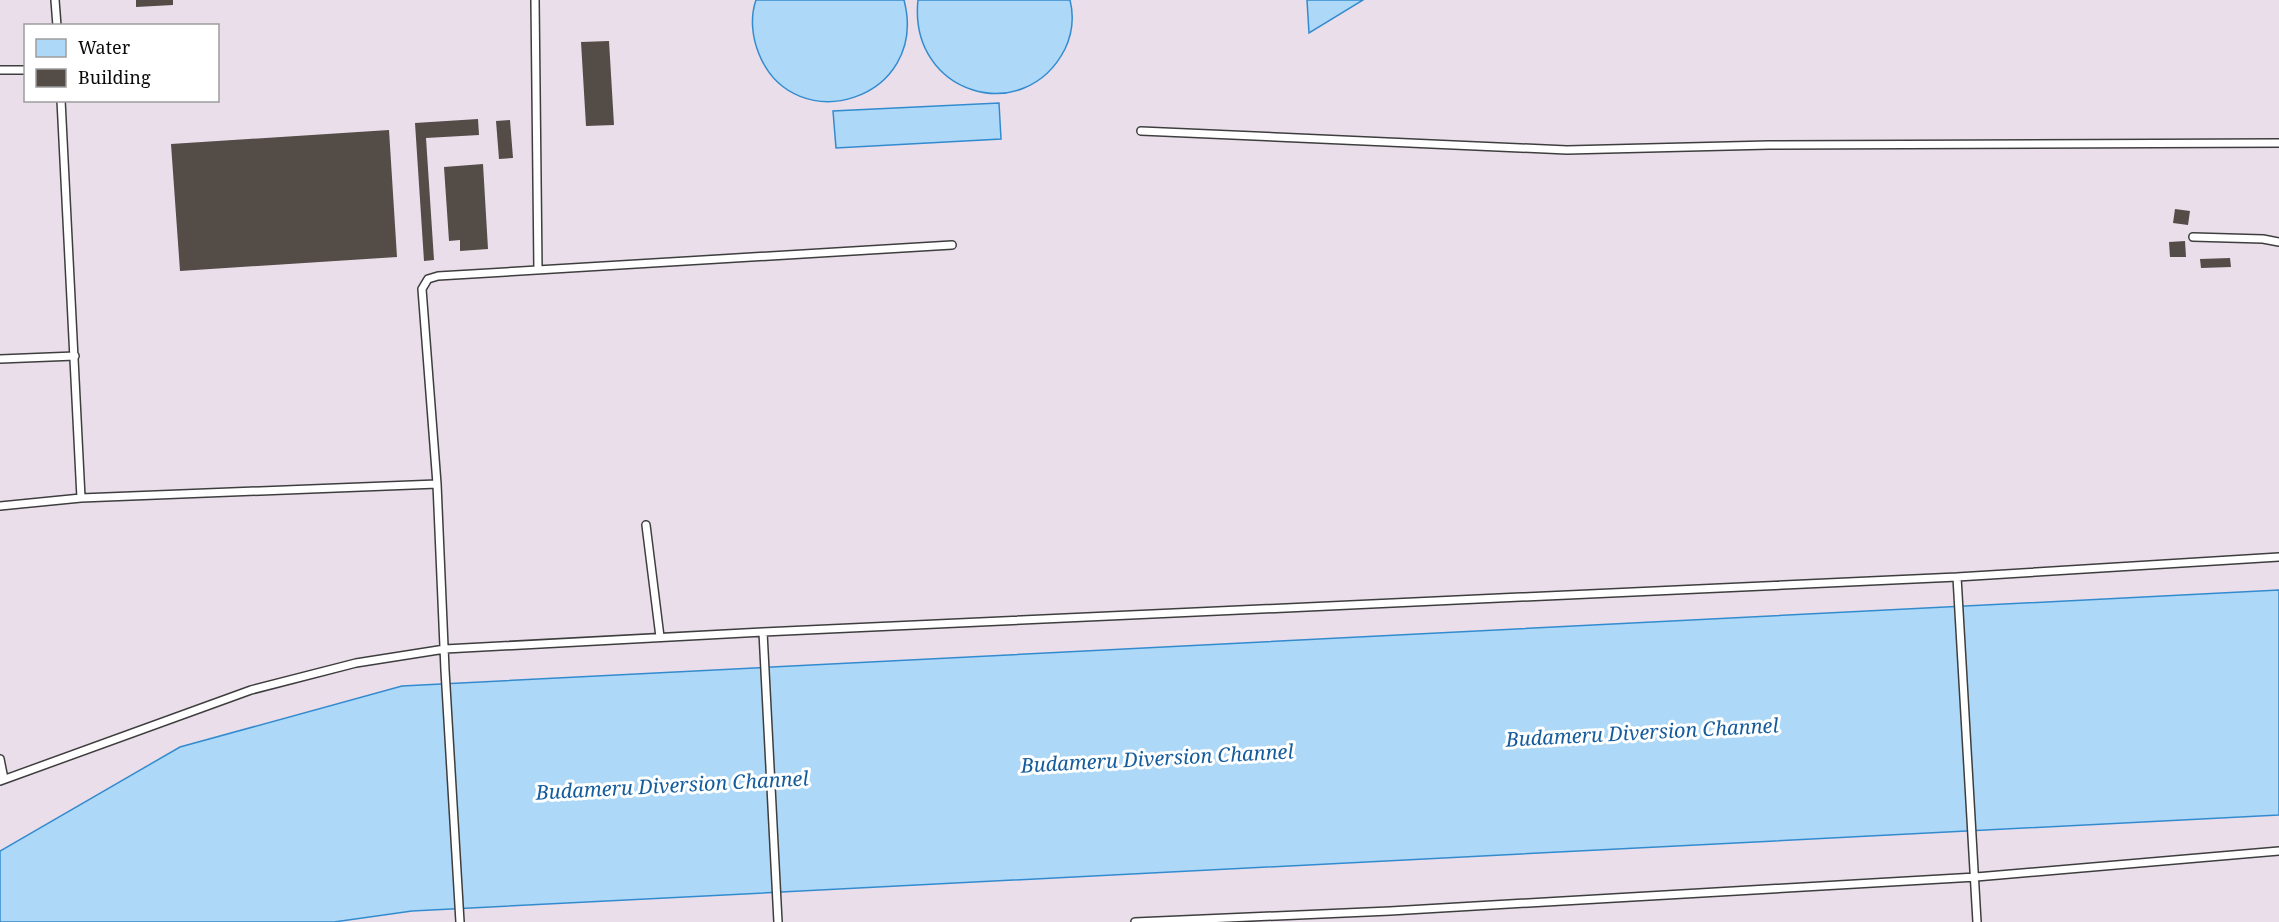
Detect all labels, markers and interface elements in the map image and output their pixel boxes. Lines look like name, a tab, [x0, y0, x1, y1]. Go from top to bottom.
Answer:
legend	[24, 24, 219, 102]
text: Water	[78, 35, 131, 59]
text: Building	[78, 65, 151, 89]
water label: Budameru Diversion Channel	[1504, 711, 1779, 753]
water label: Budameru Diversion Channel	[1019, 737, 1294, 779]
water label: Budameru Diversion Channel	[534, 764, 809, 806]

